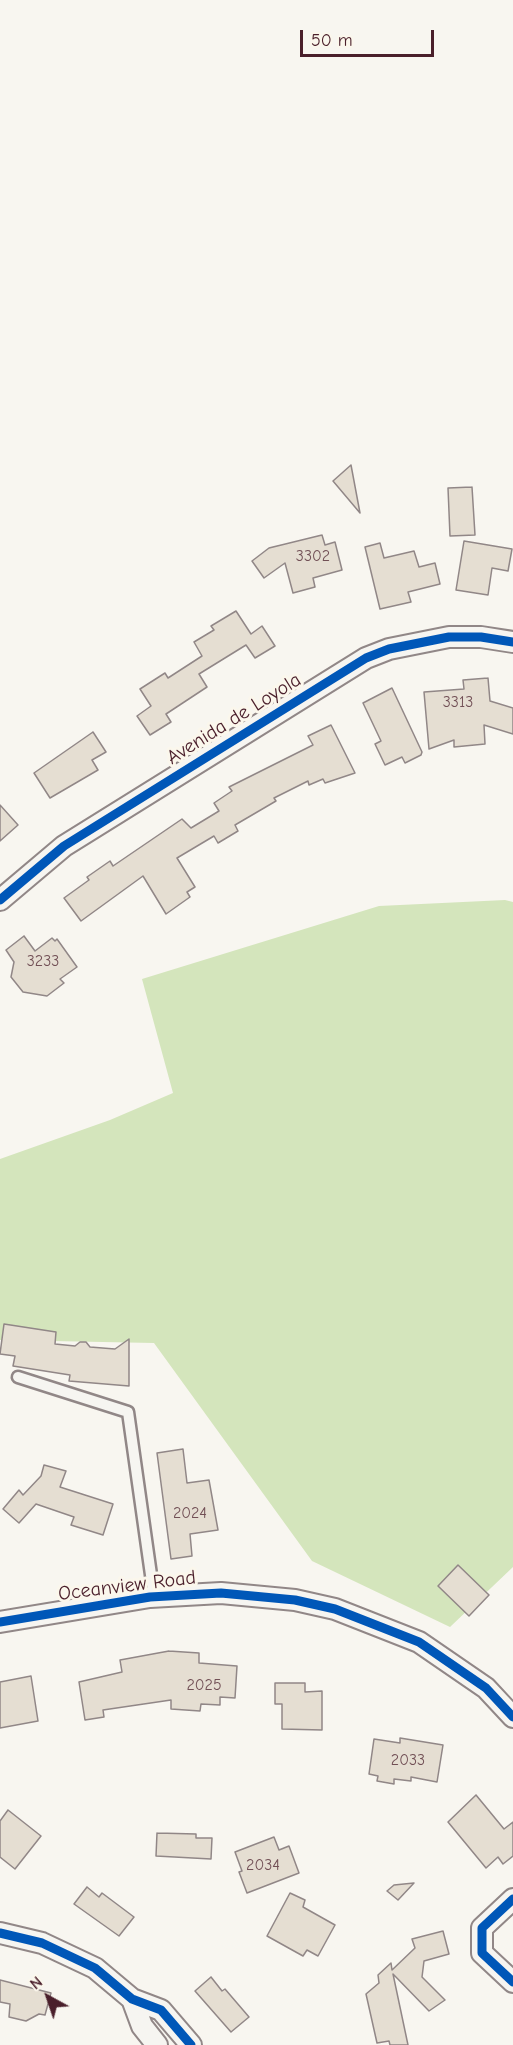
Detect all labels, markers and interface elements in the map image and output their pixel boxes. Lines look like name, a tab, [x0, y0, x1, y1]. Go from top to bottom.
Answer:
scale bar	[303, 18, 436, 56]
text: 50 m	[311, 30, 353, 51]
house number: 3302	[296, 546, 330, 566]
street label: Avenida de Loyola	[162, 668, 306, 770]
house number: 3313	[443, 692, 473, 712]
house number: 3233	[27, 951, 59, 971]
house number: 2024	[173, 1503, 207, 1523]
street label: Oceanview Road	[57, 1566, 197, 1606]
house number: 2025	[186, 1675, 222, 1695]
house number: 2033	[391, 1750, 425, 1770]
house number: 2034	[246, 1855, 280, 1875]
north arrow	[18, 1967, 78, 2027]
text: N	[27, 1973, 46, 1993]

